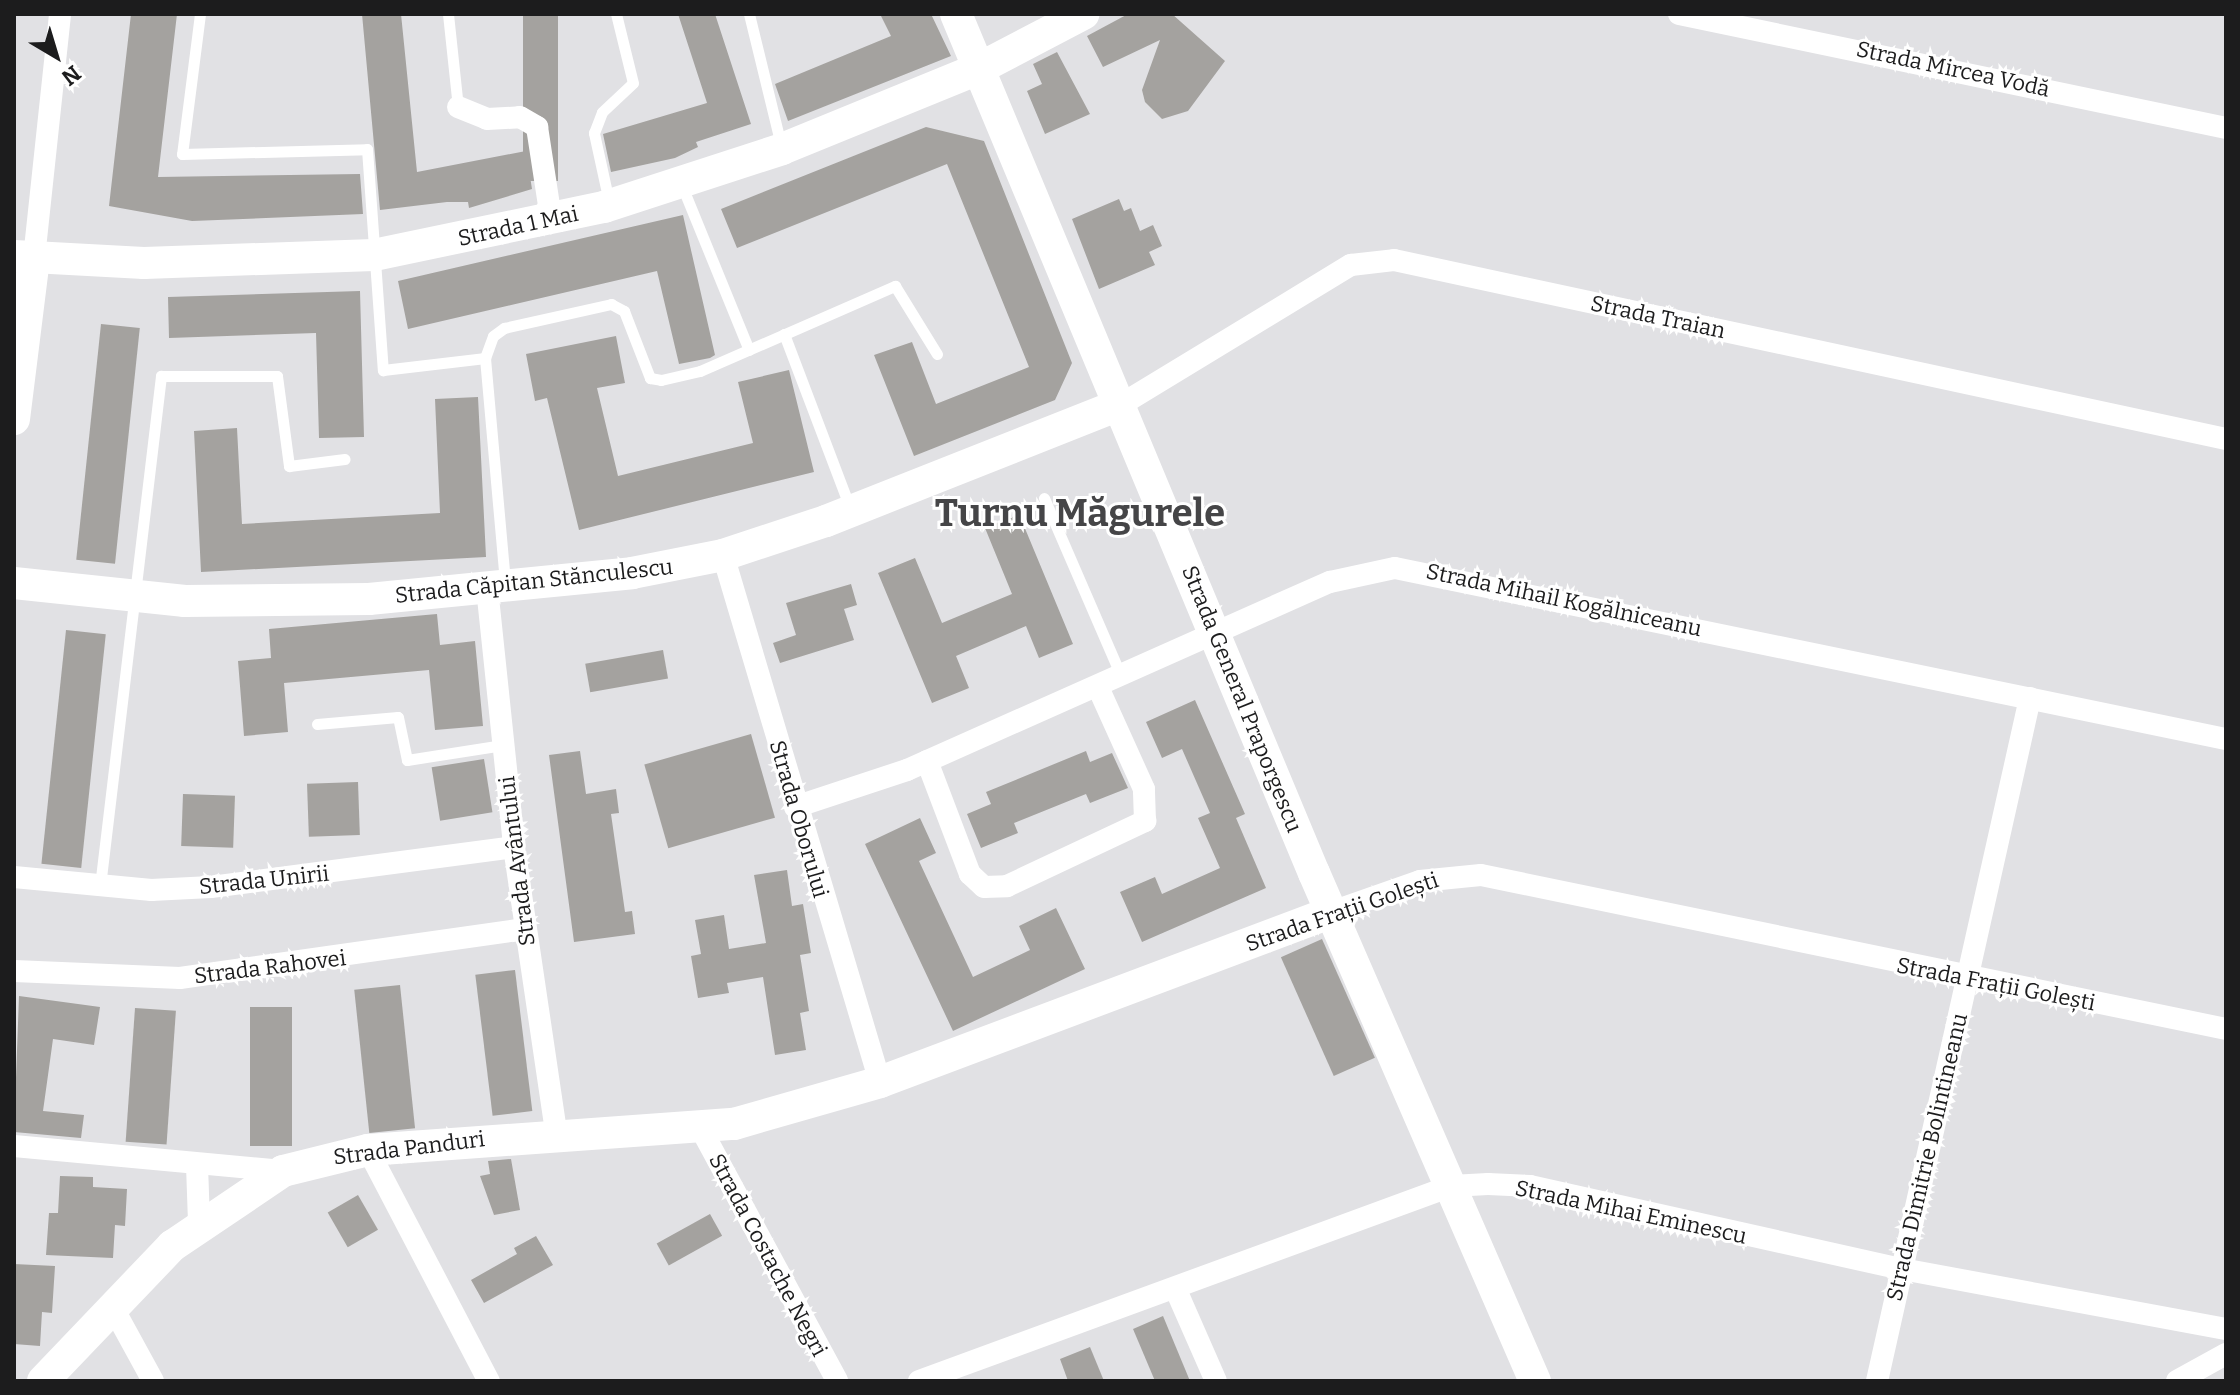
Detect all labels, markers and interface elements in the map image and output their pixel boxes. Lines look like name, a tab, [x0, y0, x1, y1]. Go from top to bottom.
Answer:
north arrow	[16, 16, 96, 96]
street label: Strada Mircea Vodă	[1854, 36, 2052, 102]
text: N	[56, 59, 86, 91]
street label: Strada 1 Mai	[455, 200, 581, 252]
street label: Strada Traian	[1588, 290, 1728, 344]
district label: Turnu Măgurele	[935, 491, 1225, 537]
street label: Strada Căpitan Stănculescu	[394, 553, 674, 609]
street label: Strada Mihail Kogălniceanu	[1424, 558, 1704, 642]
street label: Strada General Praporgescu	[1176, 562, 1308, 836]
street label: Strada Oborului	[764, 737, 834, 901]
street label: Strada Avântului	[493, 775, 541, 947]
street label: Strada Unirii	[198, 860, 330, 900]
street label: Strada Frații Golești	[1242, 867, 1442, 957]
street label: Strada Rahovei	[192, 945, 348, 989]
street label: Strada Frații Golești	[1894, 952, 2098, 1016]
street label: Strada Dimitrie Bolintineanu	[1881, 1011, 1973, 1303]
street label: Strada Panduri	[332, 1126, 486, 1170]
street label: Strada Costache Negri	[703, 1149, 833, 1361]
street label: Strada Mihai Eminescu	[1513, 1175, 1749, 1249]

